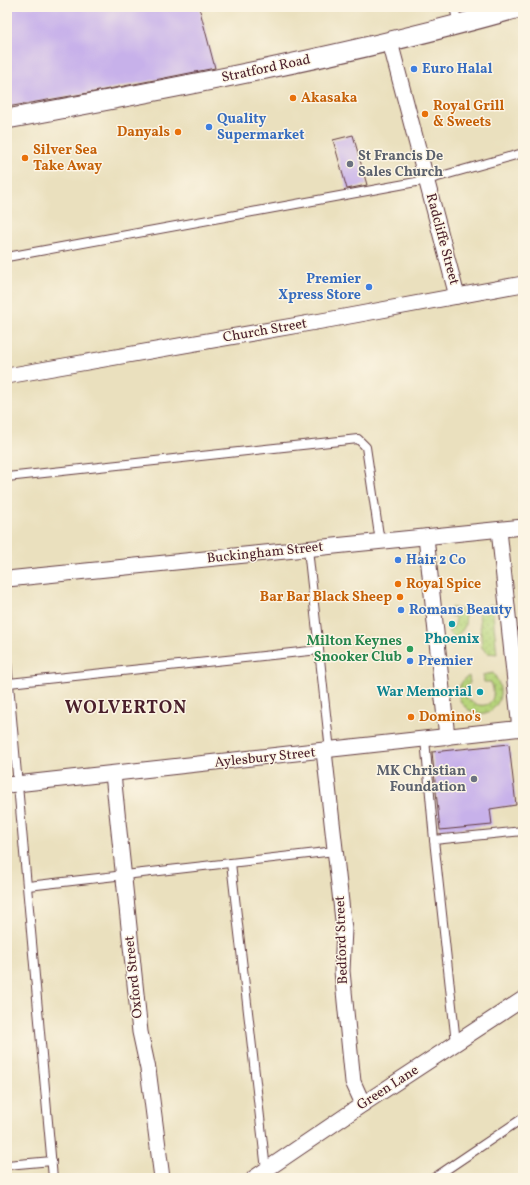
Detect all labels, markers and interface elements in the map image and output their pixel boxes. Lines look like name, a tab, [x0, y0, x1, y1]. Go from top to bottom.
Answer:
street label: Stratford Road	[220, 50, 312, 88]
place label: Euro Halal	[422, 60, 493, 79]
marker: Euro Halal	[409, 64, 419, 74]
place label: Akasaka	[301, 89, 358, 108]
marker: Akasaka	[288, 93, 298, 103]
place label: Royal Grill & Sweets	[433, 97, 505, 132]
marker: Royal Grill & Sweets	[420, 109, 430, 119]
place label: Quality Supermarket	[217, 110, 305, 145]
marker: Quality Supermarket	[204, 122, 214, 132]
place label: Danyals	[117, 123, 170, 142]
marker: Danyals	[173, 127, 183, 137]
place label: Silver Sea Take Away	[33, 141, 102, 176]
place label: St Francis De Sales Church	[358, 147, 443, 182]
marker: Silver Sea Take Away	[20, 153, 30, 163]
marker: St Francis De Sales Church	[345, 159, 355, 169]
street label: Radcliffe Street	[421, 191, 463, 287]
place label: Premier Xpress Store	[278, 270, 361, 305]
marker: Premier Xpress Store	[364, 282, 374, 292]
street label: Church Street	[221, 314, 309, 348]
street label: Buckingham Street	[206, 537, 324, 569]
place label: Hair 2 Co	[406, 551, 466, 570]
marker: Hair 2 Co	[393, 555, 403, 565]
place label: Royal Spice	[406, 575, 481, 594]
marker: Royal Spice	[393, 579, 403, 589]
place label: Bar Bar Black Sheep	[260, 588, 392, 607]
marker: Bar Bar Black Sheep	[395, 592, 405, 602]
place label: Romans Beauty	[409, 601, 512, 620]
marker: Romans Beauty	[396, 605, 406, 615]
marker: Phoenix	[447, 619, 457, 629]
place label: Phoenix	[424, 630, 480, 649]
place label: Milton Keynes Snooker Club	[306, 632, 402, 667]
marker: Milton Keynes Snooker Club	[405, 644, 415, 654]
place label: Premier	[418, 652, 473, 671]
marker: Premier	[405, 656, 415, 666]
place label: War Memorial	[376, 683, 472, 702]
marker: War Memorial	[475, 687, 485, 697]
district label: WOLVERTON	[65, 696, 187, 721]
place label: Domino's	[419, 708, 481, 727]
marker: Domino's	[406, 712, 416, 722]
street label: Aylesbury Street	[214, 743, 317, 773]
place label: MK Christian Foundation	[376, 762, 466, 797]
marker: MK Christian Foundation	[469, 774, 479, 784]
street label: Bedford Street	[331, 895, 353, 985]
street label: Oxford Street	[120, 935, 148, 1019]
street label: Green Lane	[353, 1061, 423, 1115]

